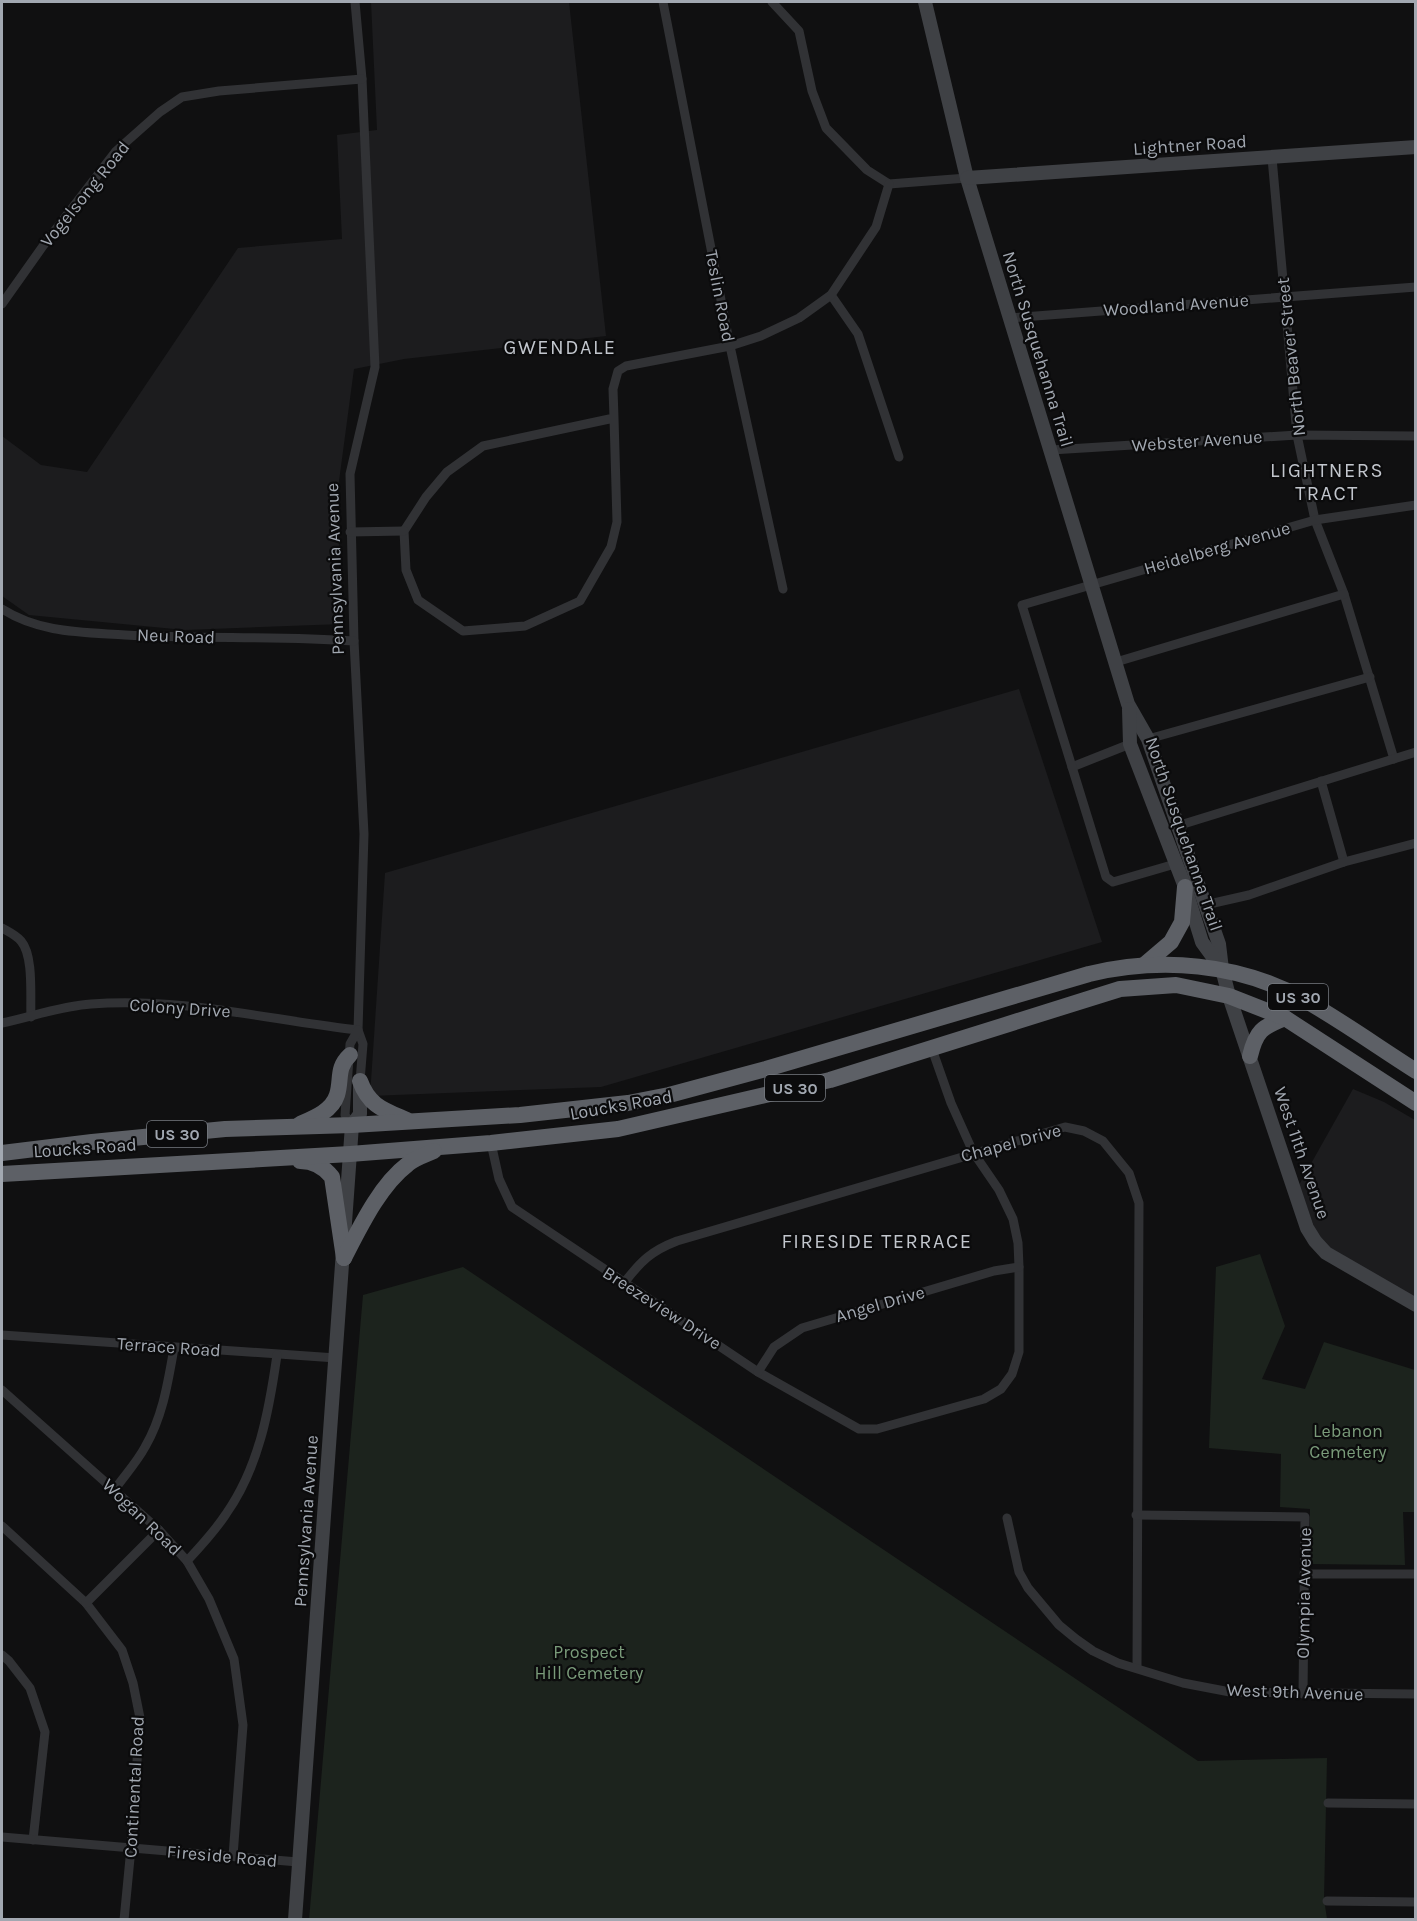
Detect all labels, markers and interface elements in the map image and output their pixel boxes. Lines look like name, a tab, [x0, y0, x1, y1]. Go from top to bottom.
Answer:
street label: Lightner Road	[1132, 130, 1248, 160]
street label: Vogelsong Road	[36, 137, 134, 251]
street label: Teslin Road	[700, 248, 740, 344]
street label: North Susquehanna Trail	[998, 248, 1078, 450]
street label: North Beaver Street	[1272, 276, 1310, 437]
street label: Woodland Avenue	[1102, 289, 1250, 321]
district label: GWENDALE	[504, 336, 616, 359]
street label: Webster Avenue	[1131, 425, 1263, 457]
district label: LIGHTNERS TRACT	[1270, 459, 1384, 505]
street label: Pennsylvania Avenue	[321, 483, 349, 655]
street label: Heidelberg Avenue	[1141, 517, 1293, 579]
street label: Neu Road	[137, 624, 215, 648]
street label: North Susquehanna Trail	[1140, 734, 1228, 934]
road number: US 30	[1268, 984, 1328, 1010]
street label: Colony Drive	[129, 993, 231, 1023]
road number: US 30	[765, 1075, 825, 1101]
street label: West 11th Avenue	[1269, 1084, 1335, 1222]
street label: Loucks Road	[568, 1085, 674, 1125]
street label: Chapel Drive	[958, 1119, 1064, 1167]
road number: US 30	[147, 1121, 207, 1147]
street label: Loucks Road	[32, 1133, 138, 1163]
district label: FIRESIDE TERRACE	[781, 1230, 973, 1253]
street label: Breezeview Drive	[599, 1261, 725, 1355]
street label: Angel Drive	[833, 1281, 927, 1327]
street label: Terrace Road	[116, 1332, 222, 1362]
park label: Lebanon Cemetery	[1309, 1420, 1387, 1463]
street label: Pennsylvania Avenue	[289, 1434, 323, 1608]
street label: Wogan Road	[98, 1474, 186, 1560]
street label: Olympia Avenue	[1292, 1527, 1316, 1659]
park label: Prospect Hill Cemetery	[534, 1641, 644, 1684]
street label: West 9th Avenue	[1226, 1679, 1364, 1705]
street label: Continental Road	[119, 1715, 149, 1859]
street label: Fireside Road	[166, 1840, 278, 1872]

